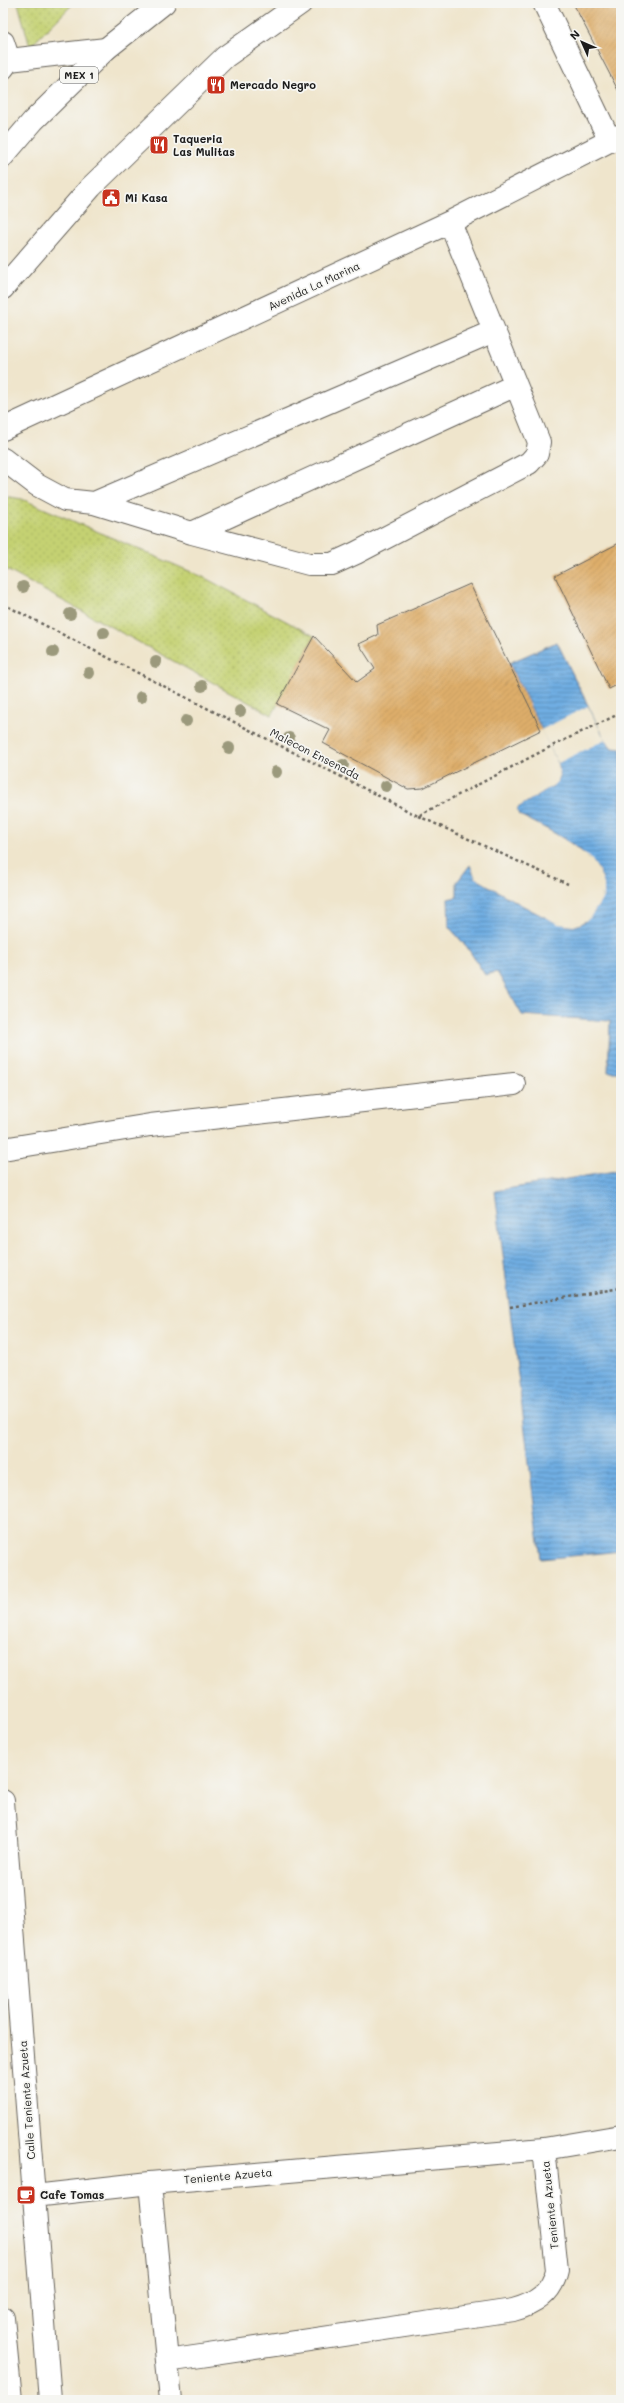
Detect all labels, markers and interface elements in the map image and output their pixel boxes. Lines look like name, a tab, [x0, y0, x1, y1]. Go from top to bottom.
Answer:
north arrow	[562, 22, 602, 62]
text: N	[566, 26, 583, 43]
road number: MEX 1	[60, 67, 98, 83]
restaurant icon: Mercado Negro	[205, 74, 227, 96]
place label: Mercado Negro	[230, 77, 316, 92]
place label: Taqueria Las Mulitas	[173, 131, 235, 159]
restaurant icon: Taqueria Las Mulitas	[148, 134, 170, 156]
public building icon: Mi Kasa	[100, 187, 122, 209]
place label: Mi Kasa	[125, 190, 168, 205]
street label: Avenida La Marina	[266, 258, 362, 313]
street label: Malecon Ensenada	[268, 724, 363, 783]
street label: Calle Teniente Azueta	[15, 2040, 38, 2160]
street label: Teniente Azueta	[537, 2160, 562, 2250]
street label: Teniente Azueta	[183, 2164, 273, 2187]
cafe icon: Cafe Tomas	[15, 2184, 37, 2206]
place label: Cafe Tomas	[40, 2187, 105, 2202]

